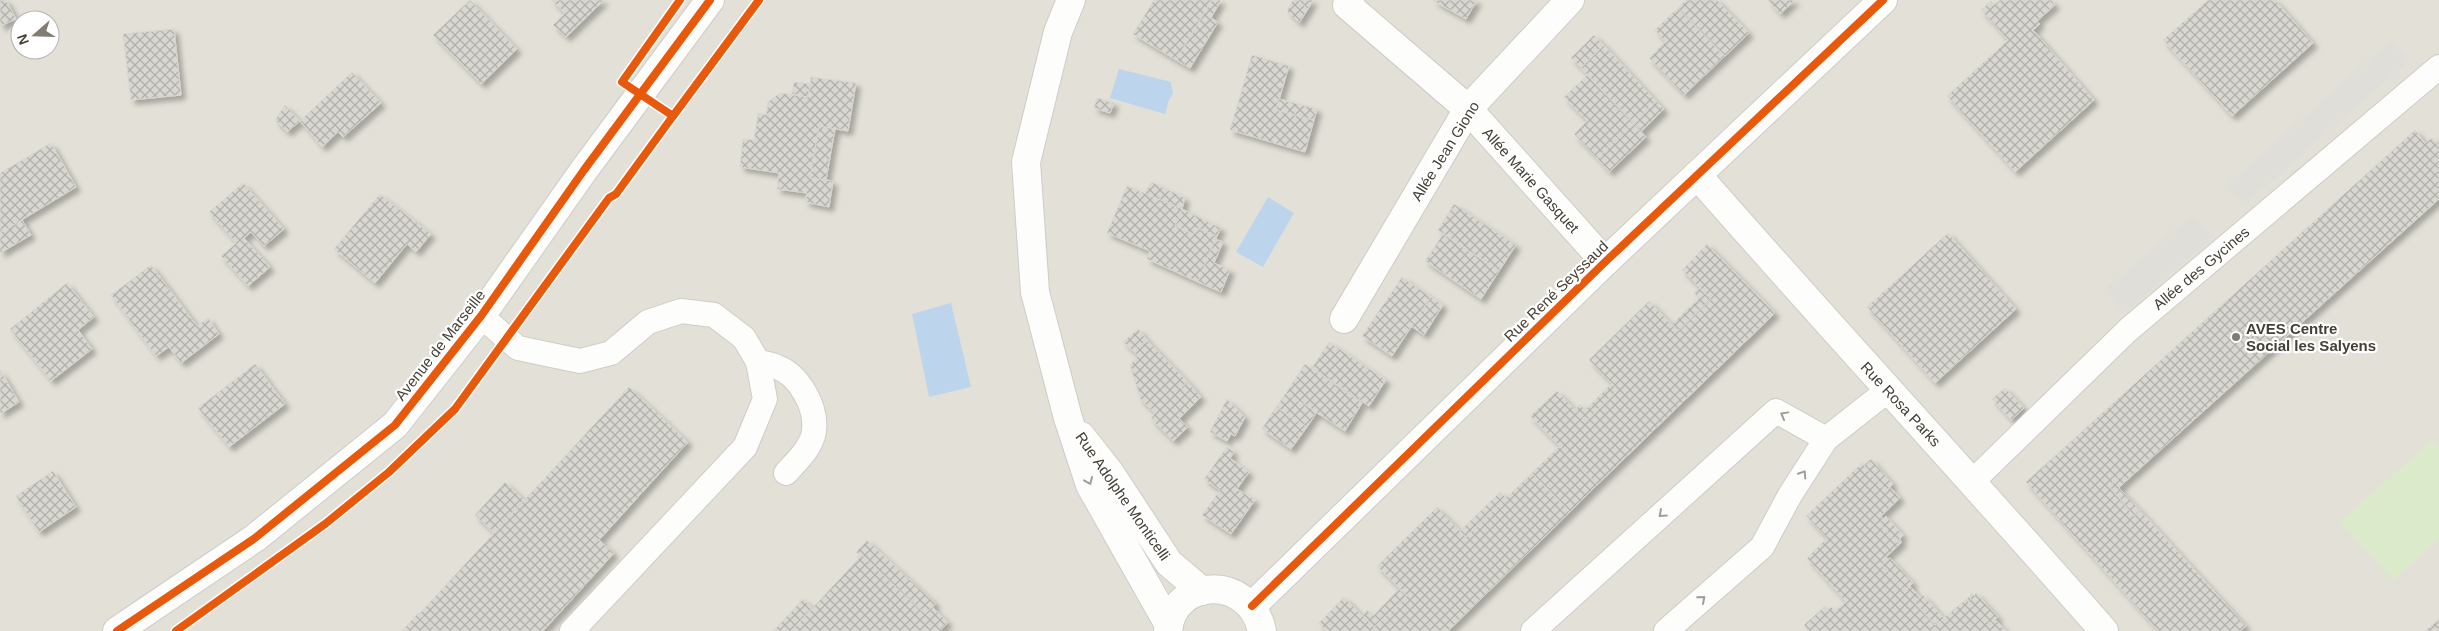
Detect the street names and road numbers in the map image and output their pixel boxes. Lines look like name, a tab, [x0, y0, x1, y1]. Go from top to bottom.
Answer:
street label: Allée Jean Giono	[1408, 98, 1482, 204]
street label: Allée Marie Gasquet	[1479, 124, 1583, 237]
street label: Allée des Gycines	[2150, 223, 2252, 313]
street label: Rue René Seyssaud	[1501, 237, 1611, 345]
street label: Avenue de Marseille	[392, 286, 488, 404]
street label: Rue Rosa Parks	[1858, 358, 1944, 450]
street label: Rue Adolphe Monticelli	[1072, 429, 1174, 563]

